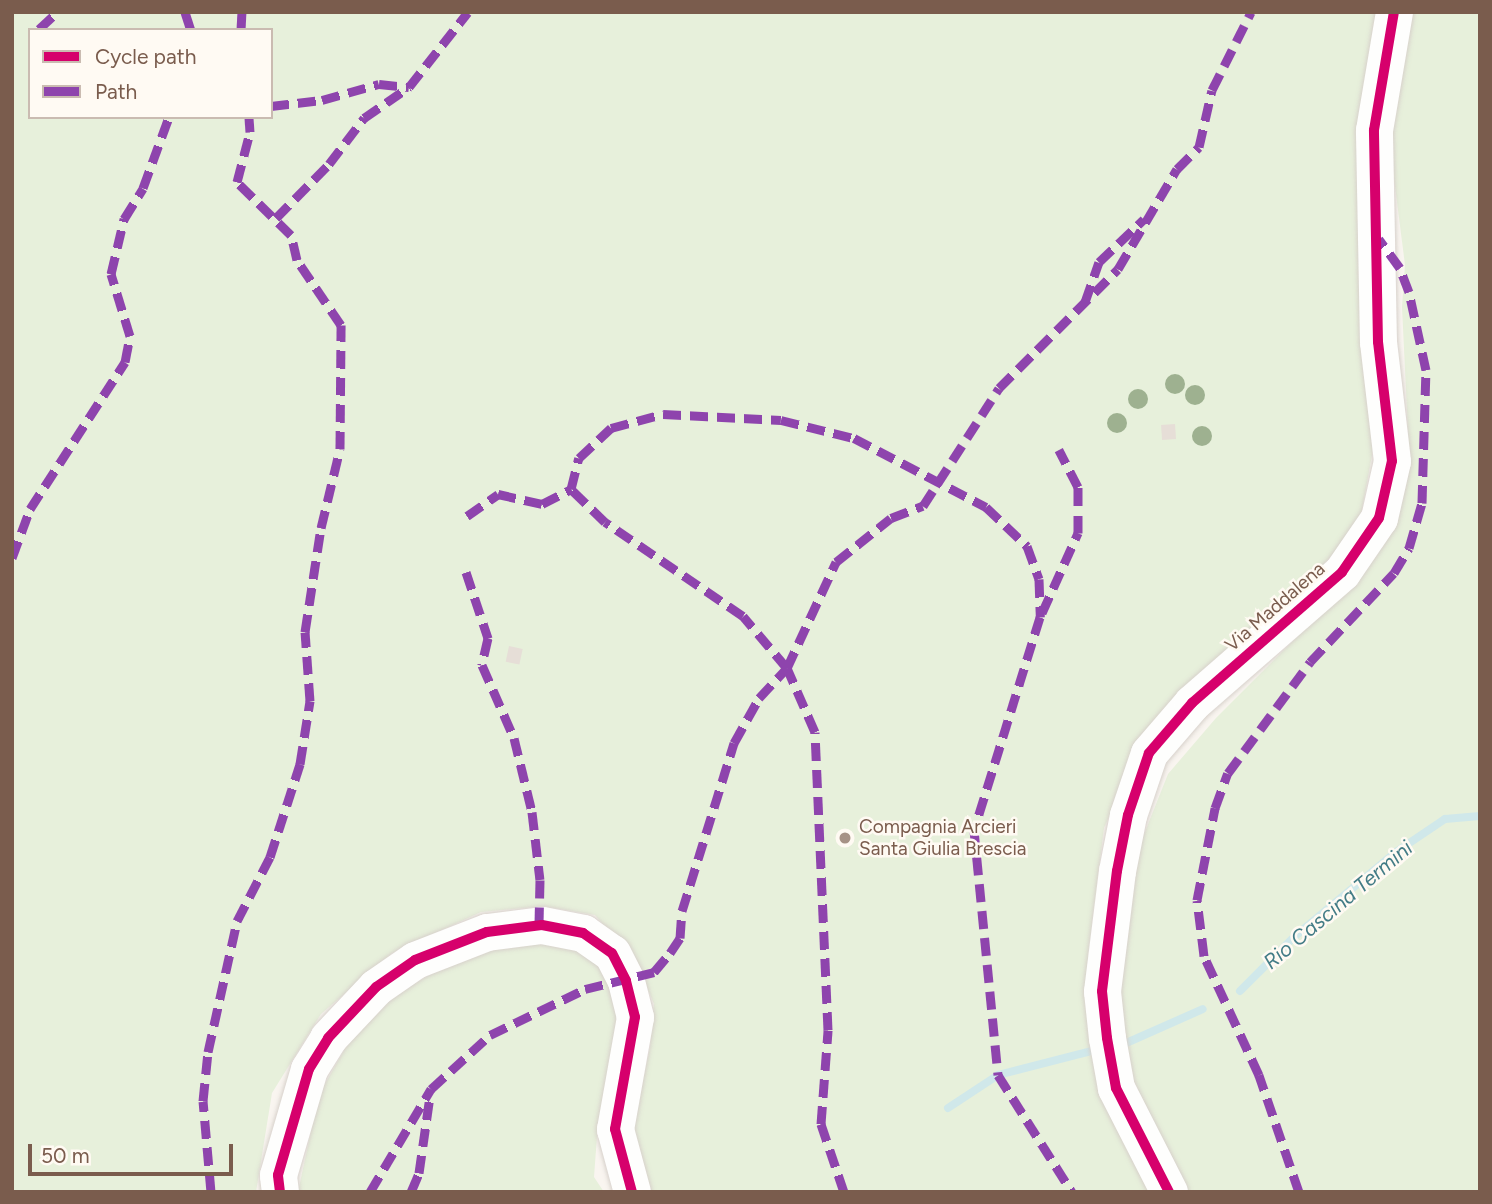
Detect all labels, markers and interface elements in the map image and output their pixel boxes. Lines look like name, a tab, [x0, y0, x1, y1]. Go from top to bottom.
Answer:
legend	[28, 28, 273, 119]
text: Cycle path	[95, 44, 196, 69]
text: Path	[95, 79, 137, 104]
street label: Via Maddalena	[1221, 558, 1329, 656]
place label: Compagnia Arcieri Santa Giulia Brescia	[859, 816, 1027, 860]
marker: Compagnia Arcieri Santa Giulia Brescia	[837, 830, 853, 846]
water label: Rio Cascina Termini	[1258, 835, 1418, 975]
scale bar	[32, 1130, 236, 1174]
text: 50 m	[41, 1143, 90, 1168]

